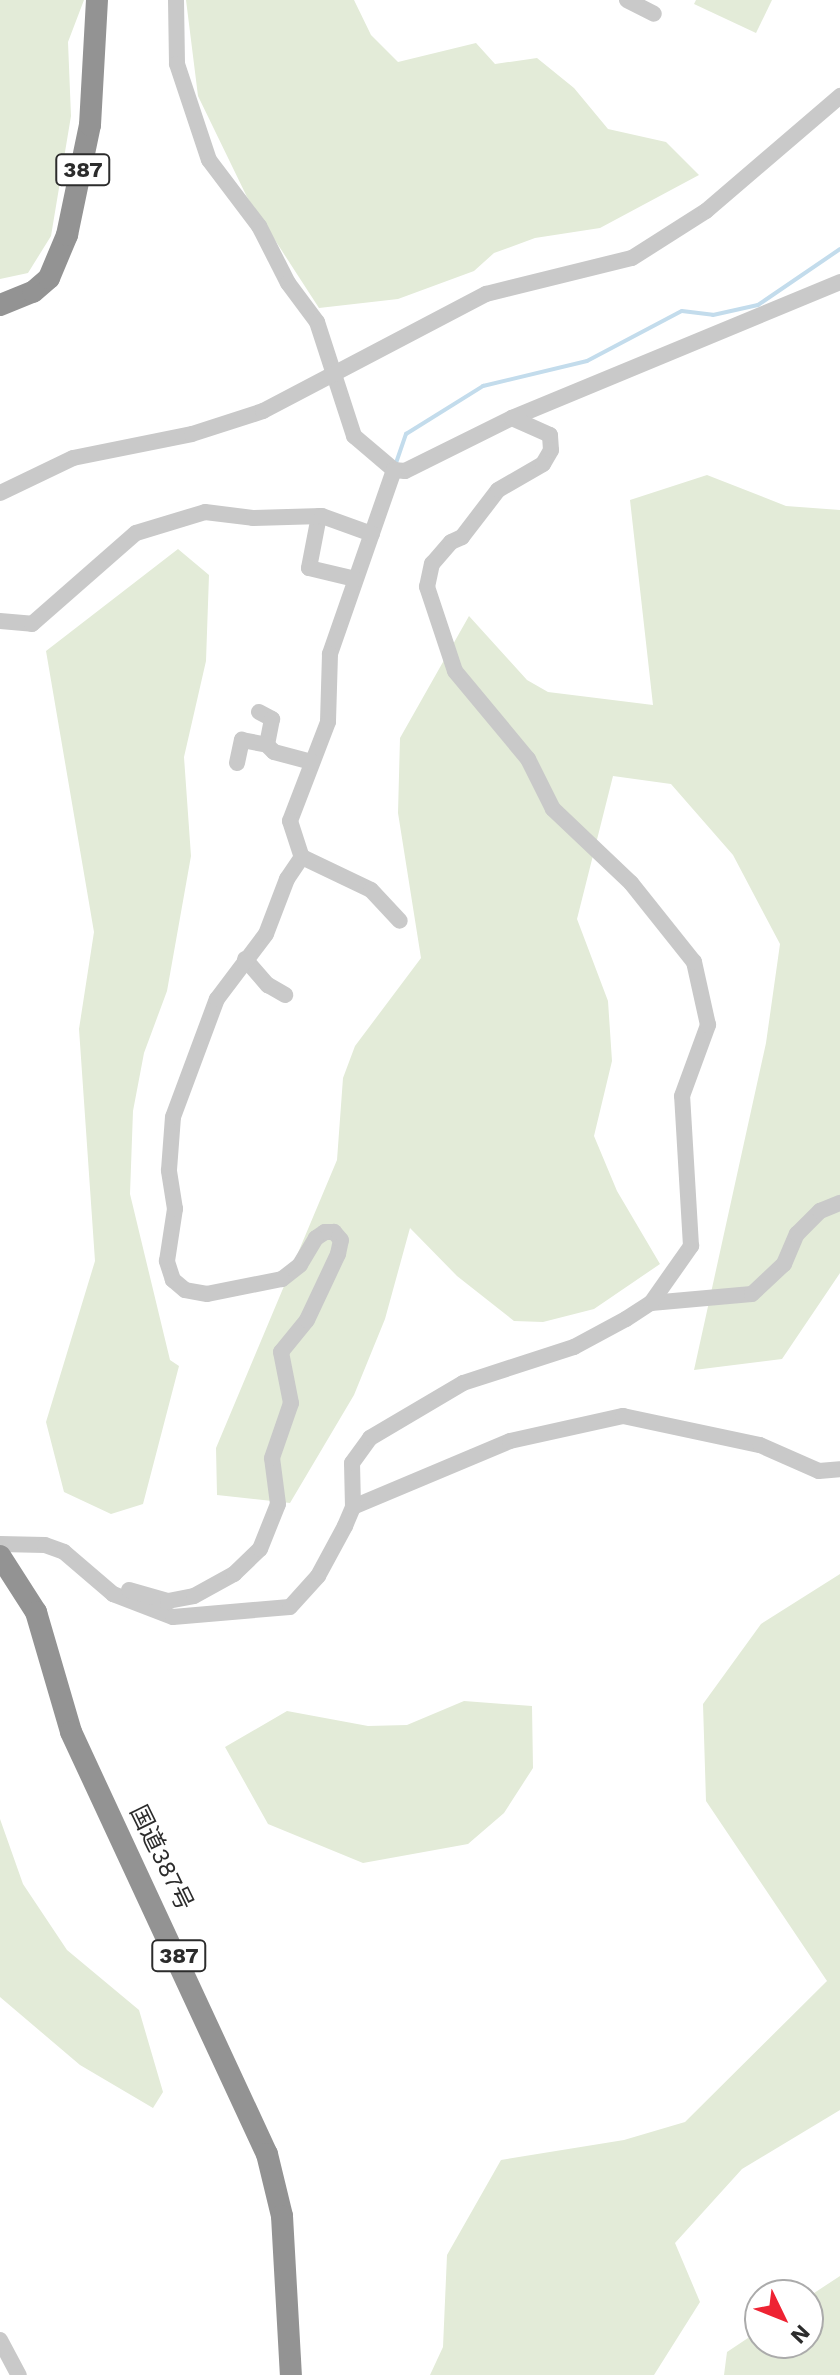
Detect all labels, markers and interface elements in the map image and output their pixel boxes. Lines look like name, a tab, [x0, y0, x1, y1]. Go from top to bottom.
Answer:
road number: 387	[55, 152, 111, 188]
street label: 国道387号	[123, 1801, 199, 1915]
road number: 387	[151, 1938, 207, 1974]
north arrow	[744, 2279, 824, 2359]
text: N	[786, 2320, 815, 2349]

